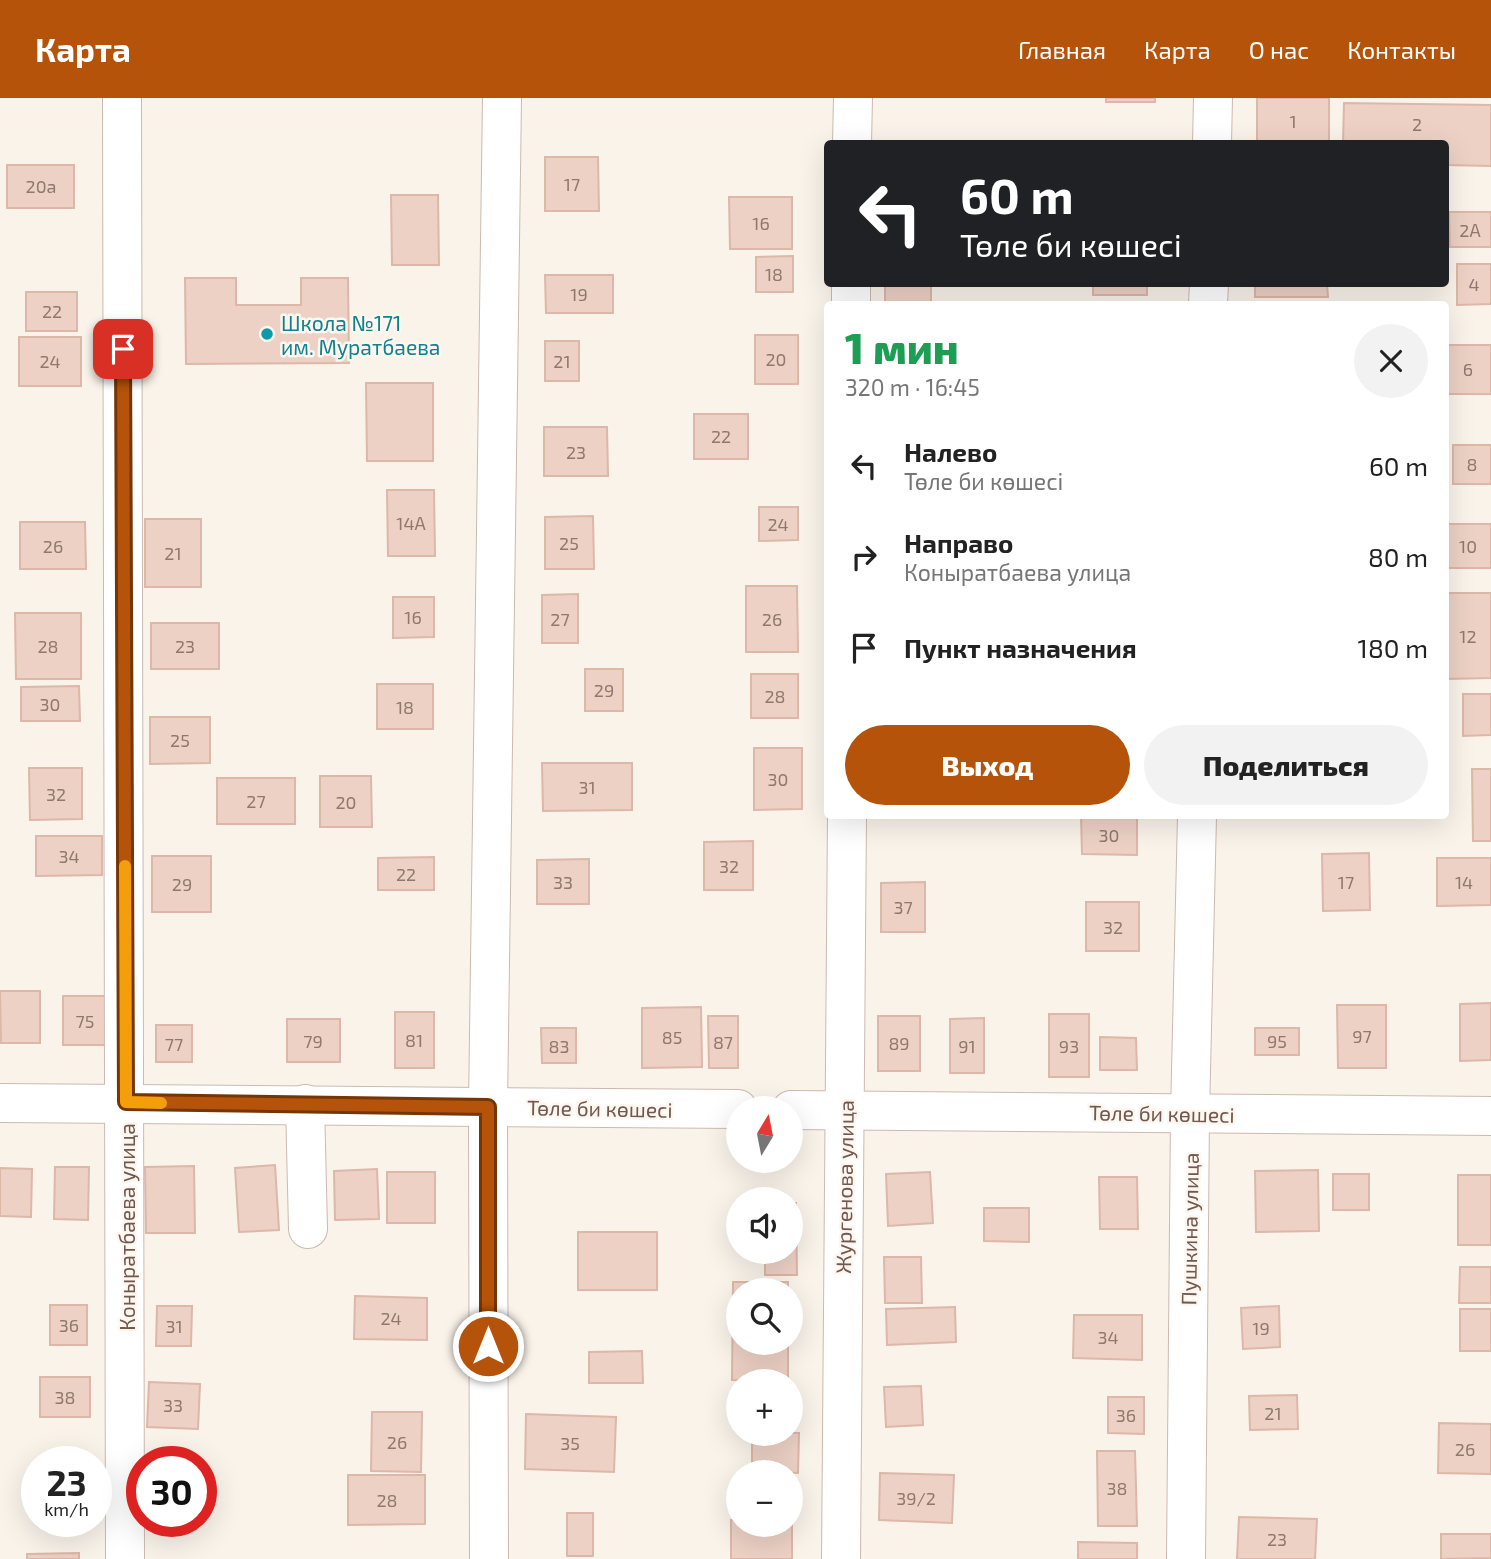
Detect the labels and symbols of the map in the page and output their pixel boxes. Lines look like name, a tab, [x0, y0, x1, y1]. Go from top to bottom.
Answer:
house number: 1	[1289, 110, 1297, 132]
house number: 2	[1412, 113, 1422, 135]
house number: 17	[564, 173, 580, 195]
house number: 20а	[26, 175, 56, 197]
house number: 16	[752, 212, 770, 234]
house number: 2А	[1459, 219, 1481, 241]
house number: 18	[765, 263, 783, 285]
house number: 4	[1468, 273, 1480, 295]
house number: 19	[570, 283, 588, 305]
house number: 22	[42, 300, 62, 322]
place label: Школа №171 им. Муратбаева	[281, 310, 440, 360]
pin	[93, 319, 153, 379]
marker: Школа №171 им. Муратбаева	[259, 326, 275, 342]
house number: 20	[766, 348, 786, 370]
house number: 24	[39, 350, 61, 372]
house number: 21	[553, 350, 571, 372]
house number: 6	[1463, 358, 1473, 380]
house number: 22	[711, 425, 731, 447]
house number: 23	[566, 441, 586, 463]
house number: 8	[1467, 453, 1477, 475]
house number: 14А	[396, 512, 427, 534]
house number: 24	[767, 513, 789, 535]
house number: 25	[559, 532, 579, 554]
house number: 26	[43, 535, 63, 557]
house number: 10	[1459, 535, 1477, 557]
house number: 21	[164, 542, 182, 564]
house number: 16	[404, 606, 422, 628]
house number: 27	[550, 608, 570, 630]
house number: 26	[762, 608, 782, 630]
house number: 12	[1459, 625, 1477, 647]
house number: 28	[37, 635, 59, 657]
house number: 23	[175, 635, 195, 657]
house number: 29	[594, 679, 614, 701]
house number: 28	[764, 685, 786, 707]
house number: 30	[40, 693, 60, 715]
house number: 18	[396, 696, 414, 718]
house number: 25	[170, 729, 190, 751]
house number: 30	[768, 768, 788, 790]
house number: 31	[578, 776, 596, 798]
house number: 32	[46, 783, 66, 805]
house number: 27	[246, 790, 266, 812]
house number: 20	[336, 791, 356, 813]
house number: 30	[1099, 824, 1119, 846]
house number: 34	[58, 845, 80, 867]
house number: 32	[719, 855, 739, 877]
house number: 22	[396, 863, 416, 885]
house number: 33	[553, 871, 573, 893]
house number: 17	[1338, 871, 1354, 893]
house number: 14	[1455, 871, 1473, 893]
house number: 29	[172, 873, 192, 895]
house number: 37	[893, 896, 913, 918]
house number: 32	[1103, 916, 1123, 938]
house number: 75	[76, 1010, 94, 1032]
house number: 97	[1352, 1025, 1372, 1047]
house number: 85	[662, 1026, 682, 1048]
house number: 81	[405, 1029, 423, 1051]
house number: 79	[303, 1030, 323, 1052]
house number: 95	[1267, 1030, 1287, 1052]
house number: 87	[713, 1031, 733, 1053]
house number: 89	[888, 1032, 910, 1054]
house number: 77	[165, 1033, 183, 1055]
house number: 83	[549, 1035, 569, 1057]
house number: 91	[958, 1035, 976, 1057]
house number: 93	[1059, 1035, 1079, 1057]
street label: Төле би көшесі	[527, 1094, 673, 1122]
north arrow	[726, 1096, 803, 1172]
street label: Төле би көшесі	[1089, 1099, 1235, 1127]
street label: Жургенова улица	[830, 1100, 859, 1274]
street label: Коныратбаева улица	[114, 1123, 140, 1331]
street label: Пушкина улица	[1175, 1152, 1204, 1306]
house number: 24	[380, 1307, 402, 1329]
position arrow	[451, 1309, 525, 1383]
house number: 36	[59, 1314, 79, 1336]
house number: 31	[165, 1315, 183, 1337]
house number: 19	[1252, 1317, 1270, 1339]
house number: 34	[1097, 1326, 1119, 1348]
house number: 38	[55, 1386, 75, 1408]
house number: 33	[163, 1394, 183, 1416]
house number: 21	[1264, 1402, 1282, 1424]
house number: 36	[1116, 1404, 1136, 1426]
house number: 26	[387, 1431, 407, 1453]
house number: 35	[560, 1432, 580, 1454]
house number: 26	[1455, 1438, 1475, 1460]
speed limit sign: 30	[126, 1446, 217, 1537]
house number: 38	[1107, 1477, 1127, 1499]
house number: 39/2	[896, 1487, 936, 1509]
house number: 28	[376, 1489, 398, 1511]
house number: 23	[1267, 1528, 1287, 1550]

